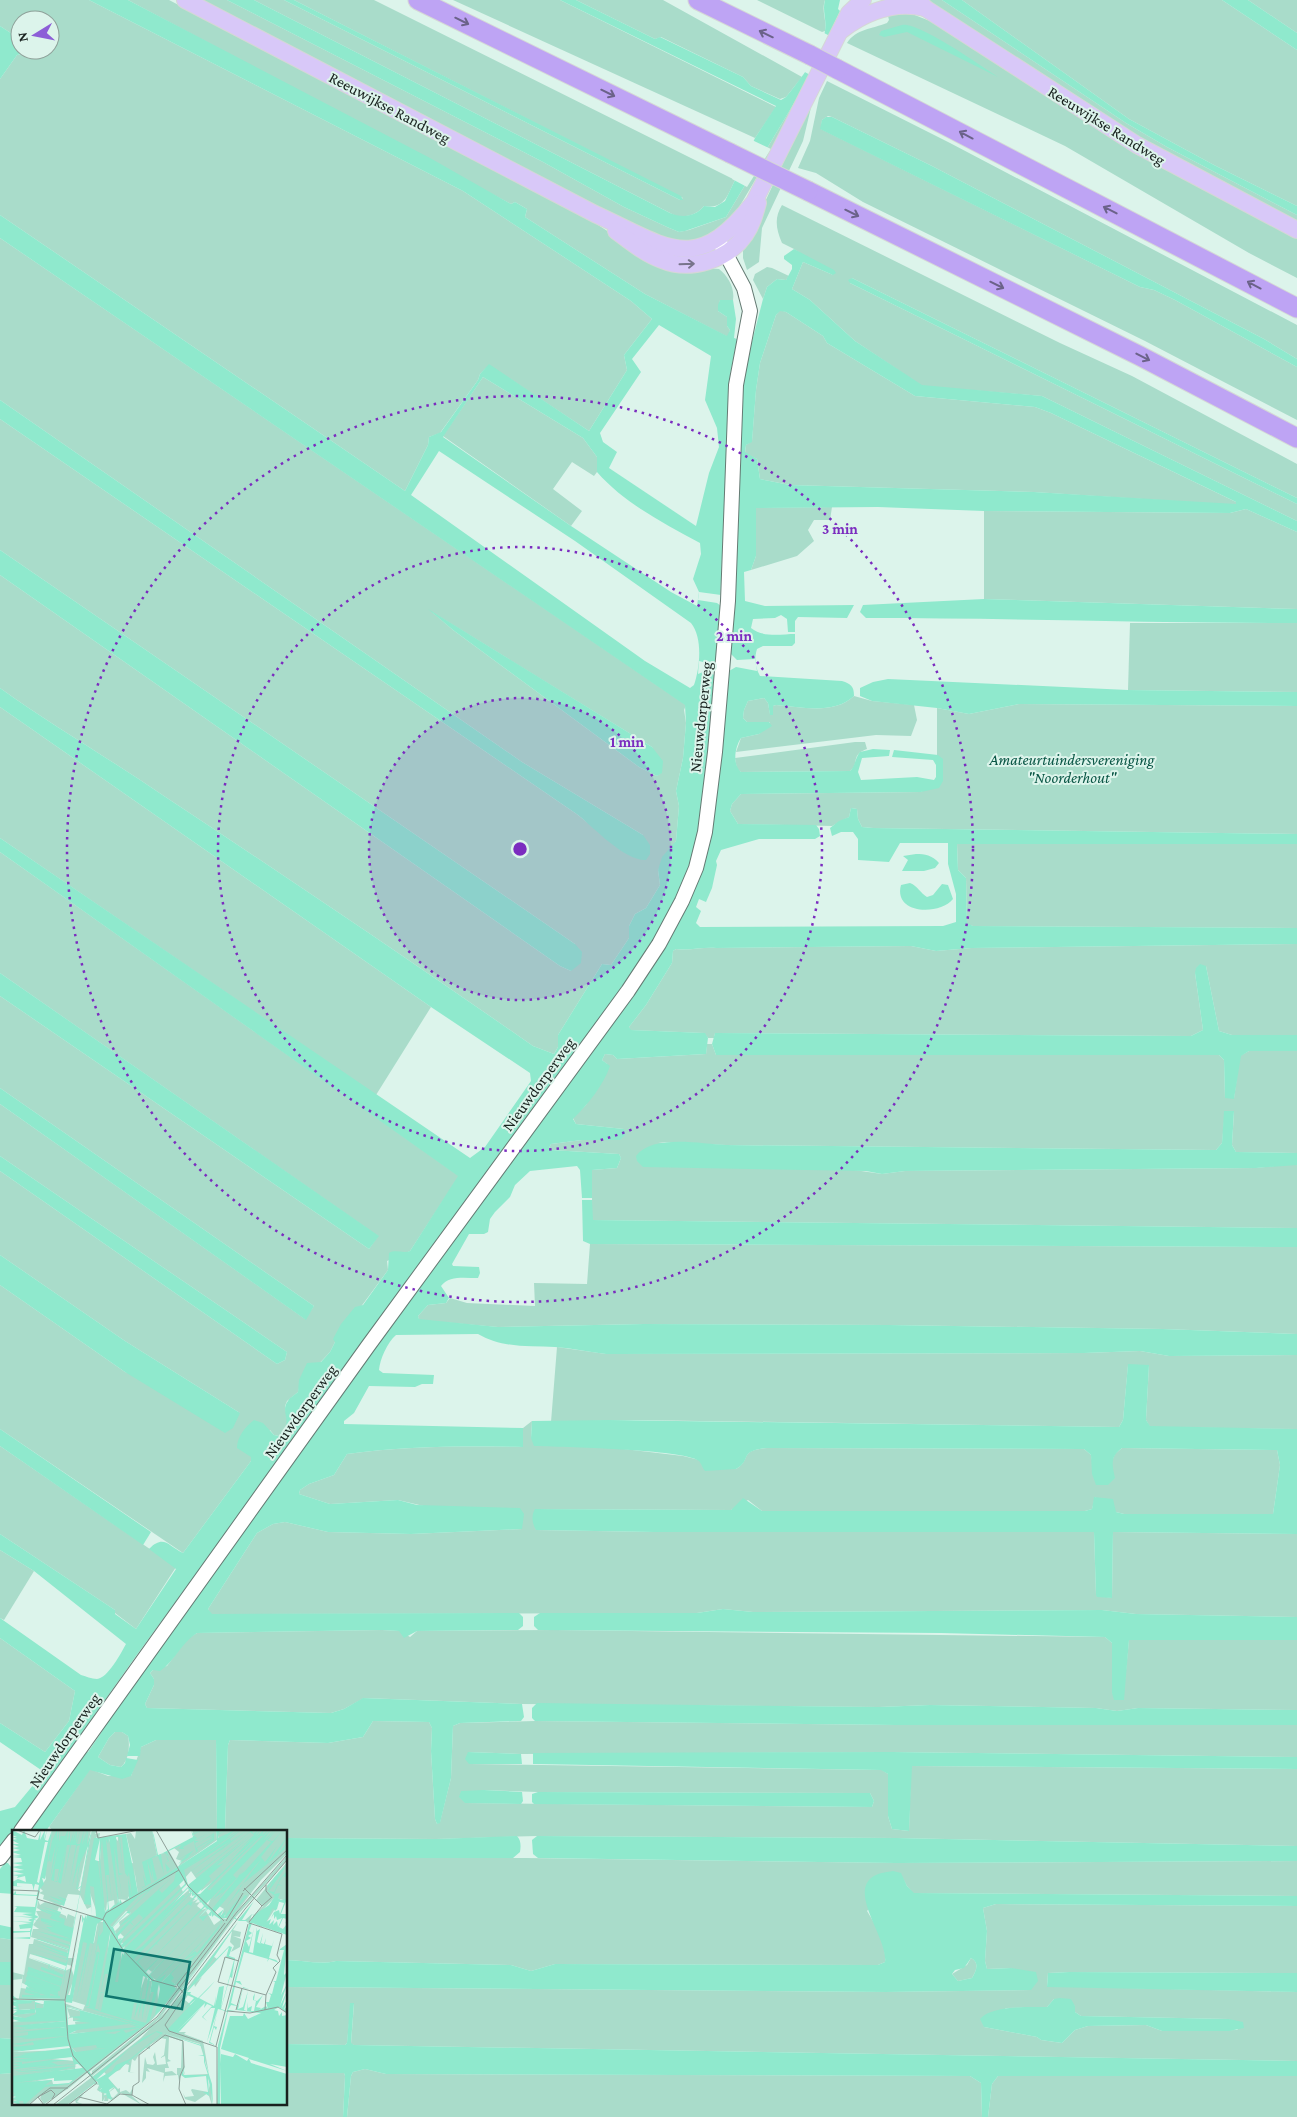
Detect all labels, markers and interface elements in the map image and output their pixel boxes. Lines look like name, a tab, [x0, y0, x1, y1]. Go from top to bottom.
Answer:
north arrow	[10, 10, 60, 60]
one-way arrow	[454, 17, 469, 27]
one-way arrow	[759, 28, 774, 38]
text: N	[13, 31, 31, 43]
street label: Reeuwijkse Randweg	[326, 68, 453, 148]
street label: Reeuwijkse Randweg	[1045, 83, 1169, 169]
one-way arrow	[600, 89, 615, 98]
one-way arrow	[958, 130, 973, 140]
one-way arrow	[1103, 205, 1118, 214]
one-way arrow	[844, 208, 859, 218]
one-way arrow	[678, 259, 695, 269]
one-way arrow	[1247, 280, 1262, 289]
one-way arrow	[989, 281, 1004, 290]
one-way arrow	[1135, 353, 1150, 362]
text: 3 min	[822, 521, 858, 537]
text: 2 min	[716, 628, 752, 644]
street label: Nieuwdorperweg	[686, 660, 716, 773]
text: 1 min	[610, 734, 644, 750]
park label: Amateurtuindersvereniging "Noorderhout"	[989, 751, 1155, 786]
centre of rings	[511, 840, 529, 858]
street label: Nieuwdorperweg	[499, 1034, 579, 1135]
street label: Nieuwdorperweg	[261, 1361, 341, 1462]
street label: Nieuwdorperweg	[25, 1690, 104, 1791]
inset map	[12, 1830, 288, 2104]

